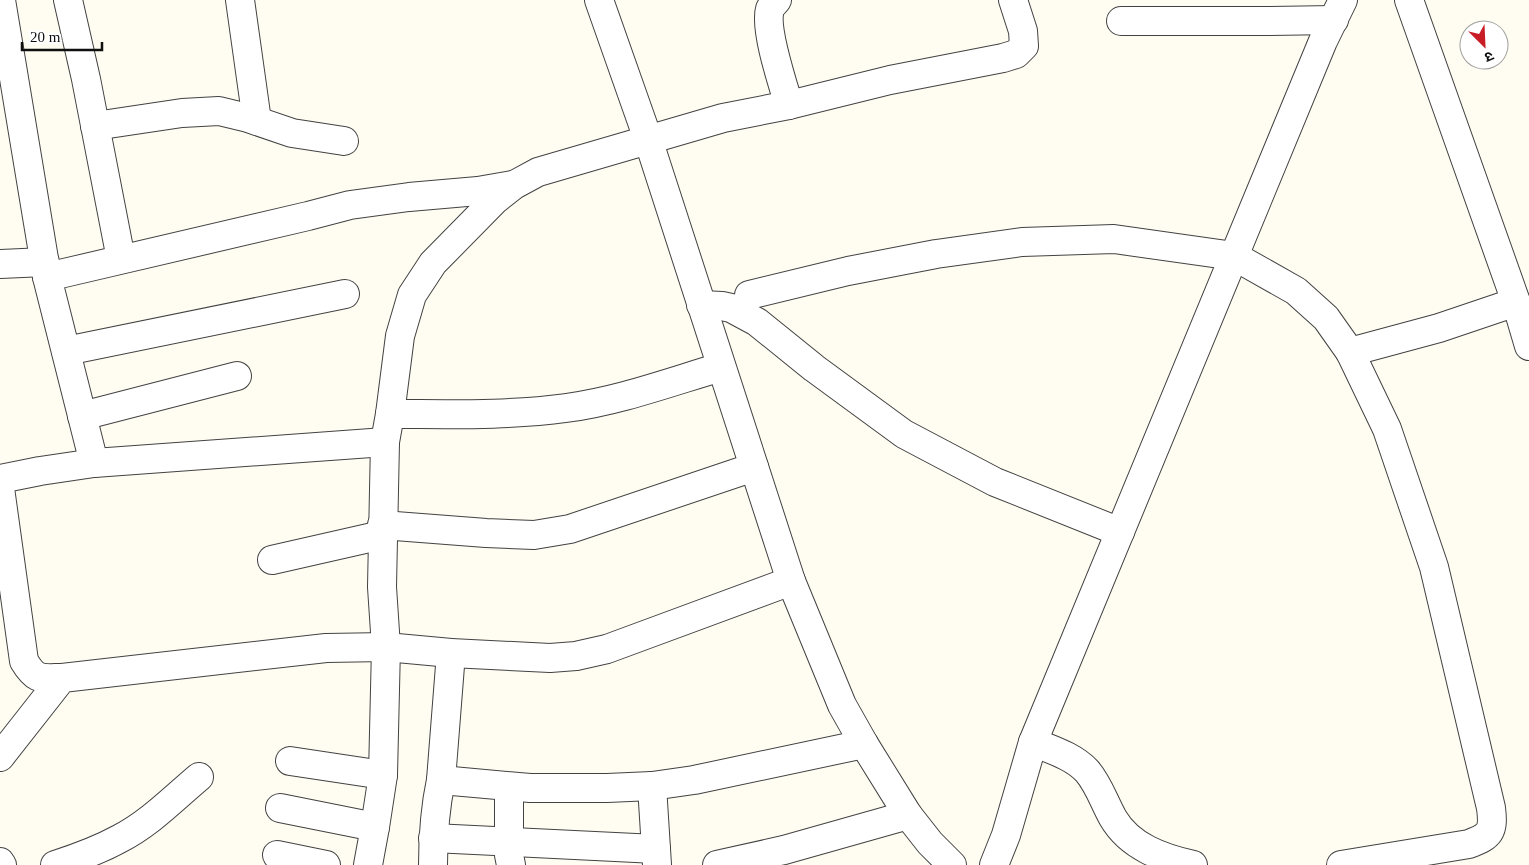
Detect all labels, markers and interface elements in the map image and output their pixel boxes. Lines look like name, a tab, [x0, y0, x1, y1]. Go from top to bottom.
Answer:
scale bar	[22, 20, 102, 52]
north arrow	[1459, 20, 1509, 70]
text: 20 m	[30, 29, 61, 45]
text: उ	[1482, 48, 1496, 65]

